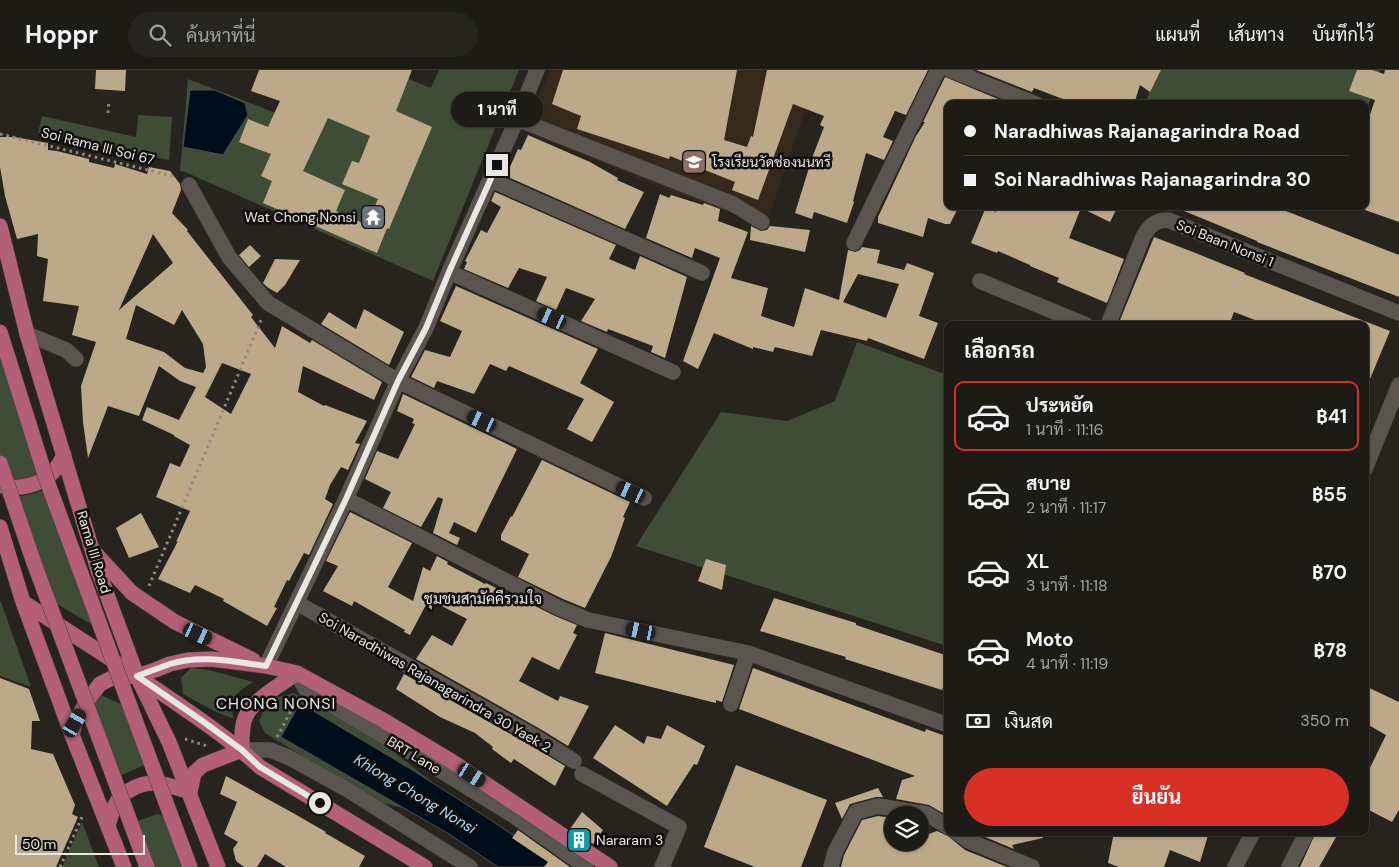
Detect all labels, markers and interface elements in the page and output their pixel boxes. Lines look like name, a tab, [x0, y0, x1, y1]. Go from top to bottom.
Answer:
search box	[128, 12, 478, 57]
text: Hoppr	[25, 19, 98, 50]
icon: search	[146, 21, 174, 49]
text: ค้นหาที่นี่	[186, 23, 256, 48]
text: แผนที่	[1155, 23, 1200, 47]
text: เส้นทาง	[1228, 23, 1284, 47]
text: บันทึกไว้	[1312, 23, 1374, 47]
callout: 1 นาที	[451, 92, 543, 128]
text: 1 นาที	[478, 99, 517, 120]
text: Naradhiwas Rajanagarindra Road	[994, 119, 1300, 144]
street label: Soi Rama III Soi 67	[40, 123, 156, 169]
school or university icon: โรงเรียนวัดช่องนนทรี	[681, 149, 707, 175]
place label: โรงเรียนวัดช่องนนทรี	[711, 153, 831, 171]
route end	[486, 154, 508, 176]
text: Soi Naradhiwas Rajanagarindra 30	[994, 167, 1311, 192]
temple icon: Wat Chong Nonsi	[360, 204, 386, 230]
place label: Wat Chong Nonsi	[244, 208, 356, 226]
street label: Soi Baan Nonsi 1	[1174, 215, 1276, 271]
car	[535, 305, 568, 331]
text: เลือกรถ	[964, 336, 1035, 365]
text: ประหยัด	[1026, 393, 1094, 418]
icon: car	[966, 394, 1011, 439]
text: ฿41	[1316, 404, 1347, 429]
car	[465, 408, 498, 434]
text: 1 นาที · 11:16	[1026, 419, 1104, 440]
text: สบาย	[1026, 471, 1071, 496]
icon: car	[966, 472, 1011, 517]
car	[614, 479, 647, 505]
text: ฿55	[1312, 482, 1347, 507]
text: 2 นาที · 11:17	[1026, 497, 1106, 518]
street label: Rama III Road	[73, 508, 115, 596]
text: XL	[1026, 549, 1049, 574]
icon: car	[966, 550, 1011, 595]
text: ฿70	[1312, 560, 1347, 585]
text: 3 นาที · 11:18	[1026, 575, 1108, 596]
district label: ชุมชนสามัคคีรวมใจ	[424, 589, 542, 610]
street label: Soi Naradhiwas Rajanagarindra 30 Yaek 2	[316, 608, 554, 756]
car	[181, 621, 214, 647]
car	[624, 621, 657, 641]
text: Moto	[1026, 627, 1074, 652]
icon: car	[966, 628, 1011, 673]
text: ฿78	[1313, 638, 1347, 663]
text: 4 นาที · 11:19	[1026, 653, 1108, 674]
district label: CHONG NONSI	[216, 693, 336, 714]
car	[61, 706, 88, 740]
icon: cash	[964, 707, 992, 735]
text: เงินสด	[1004, 709, 1053, 734]
text: 350 m	[1300, 710, 1349, 731]
street label: BRT Lane	[384, 732, 444, 778]
water label: Khlong Chong Nonsi	[350, 750, 480, 839]
car	[455, 761, 488, 789]
button: ยืนยัน	[964, 768, 1349, 826]
route start	[309, 792, 331, 814]
map controls	[884, 806, 929, 851]
button: layers	[884, 806, 929, 851]
building icon: Nararam 3	[566, 827, 592, 853]
place label: Nararam 3	[596, 831, 663, 849]
scale bar	[15, 832, 145, 855]
text: 50 m	[22, 835, 56, 853]

